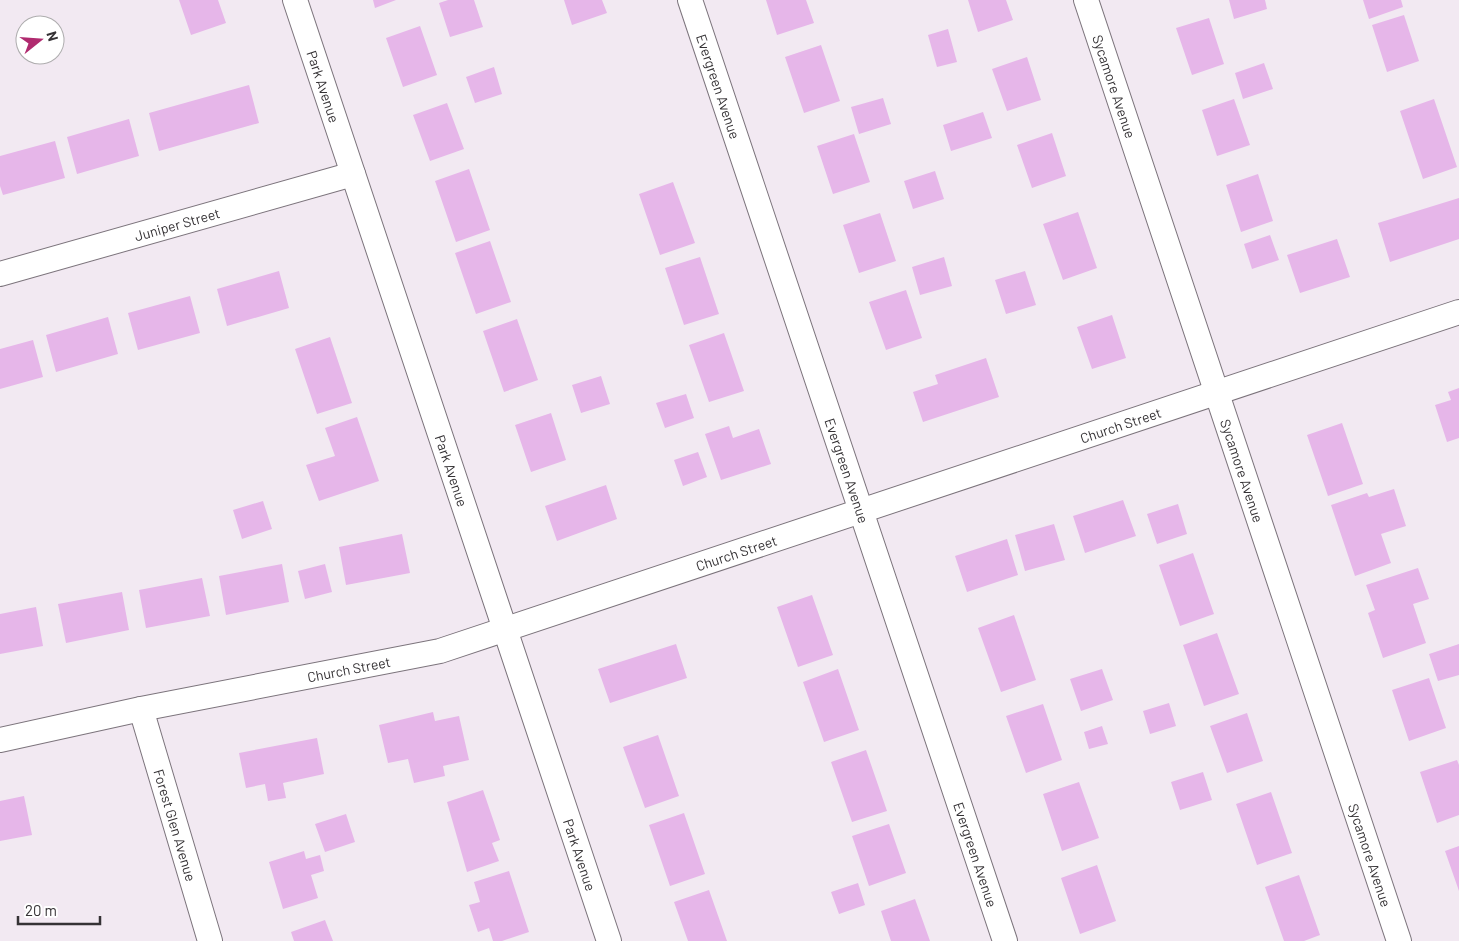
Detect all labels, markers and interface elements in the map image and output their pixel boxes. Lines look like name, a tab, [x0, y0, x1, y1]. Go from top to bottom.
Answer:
north arrow	[15, 15, 65, 65]
text: N	[43, 29, 62, 43]
street label: Evergreen Avenue	[693, 32, 744, 141]
street label: Sycamore Avenue	[1090, 33, 1140, 140]
street label: Park Avenue	[304, 48, 344, 125]
street label: Juniper Street	[132, 204, 222, 244]
street label: Church Street	[1078, 403, 1163, 446]
street label: Evergreen Avenue	[822, 416, 873, 525]
street label: Sycamore Avenue	[1217, 417, 1268, 524]
street label: Park Avenue	[432, 432, 472, 509]
street label: Church Street	[693, 531, 779, 574]
street label: Church Street	[306, 652, 392, 685]
street label: Forest Glen Avenue	[151, 767, 200, 883]
street label: Evergreen Avenue	[951, 800, 1001, 909]
street label: Sycamore Avenue	[1345, 801, 1395, 909]
street label: Park Avenue	[560, 816, 600, 893]
scale bar	[18, 894, 100, 926]
text: 20 m	[25, 901, 57, 919]

